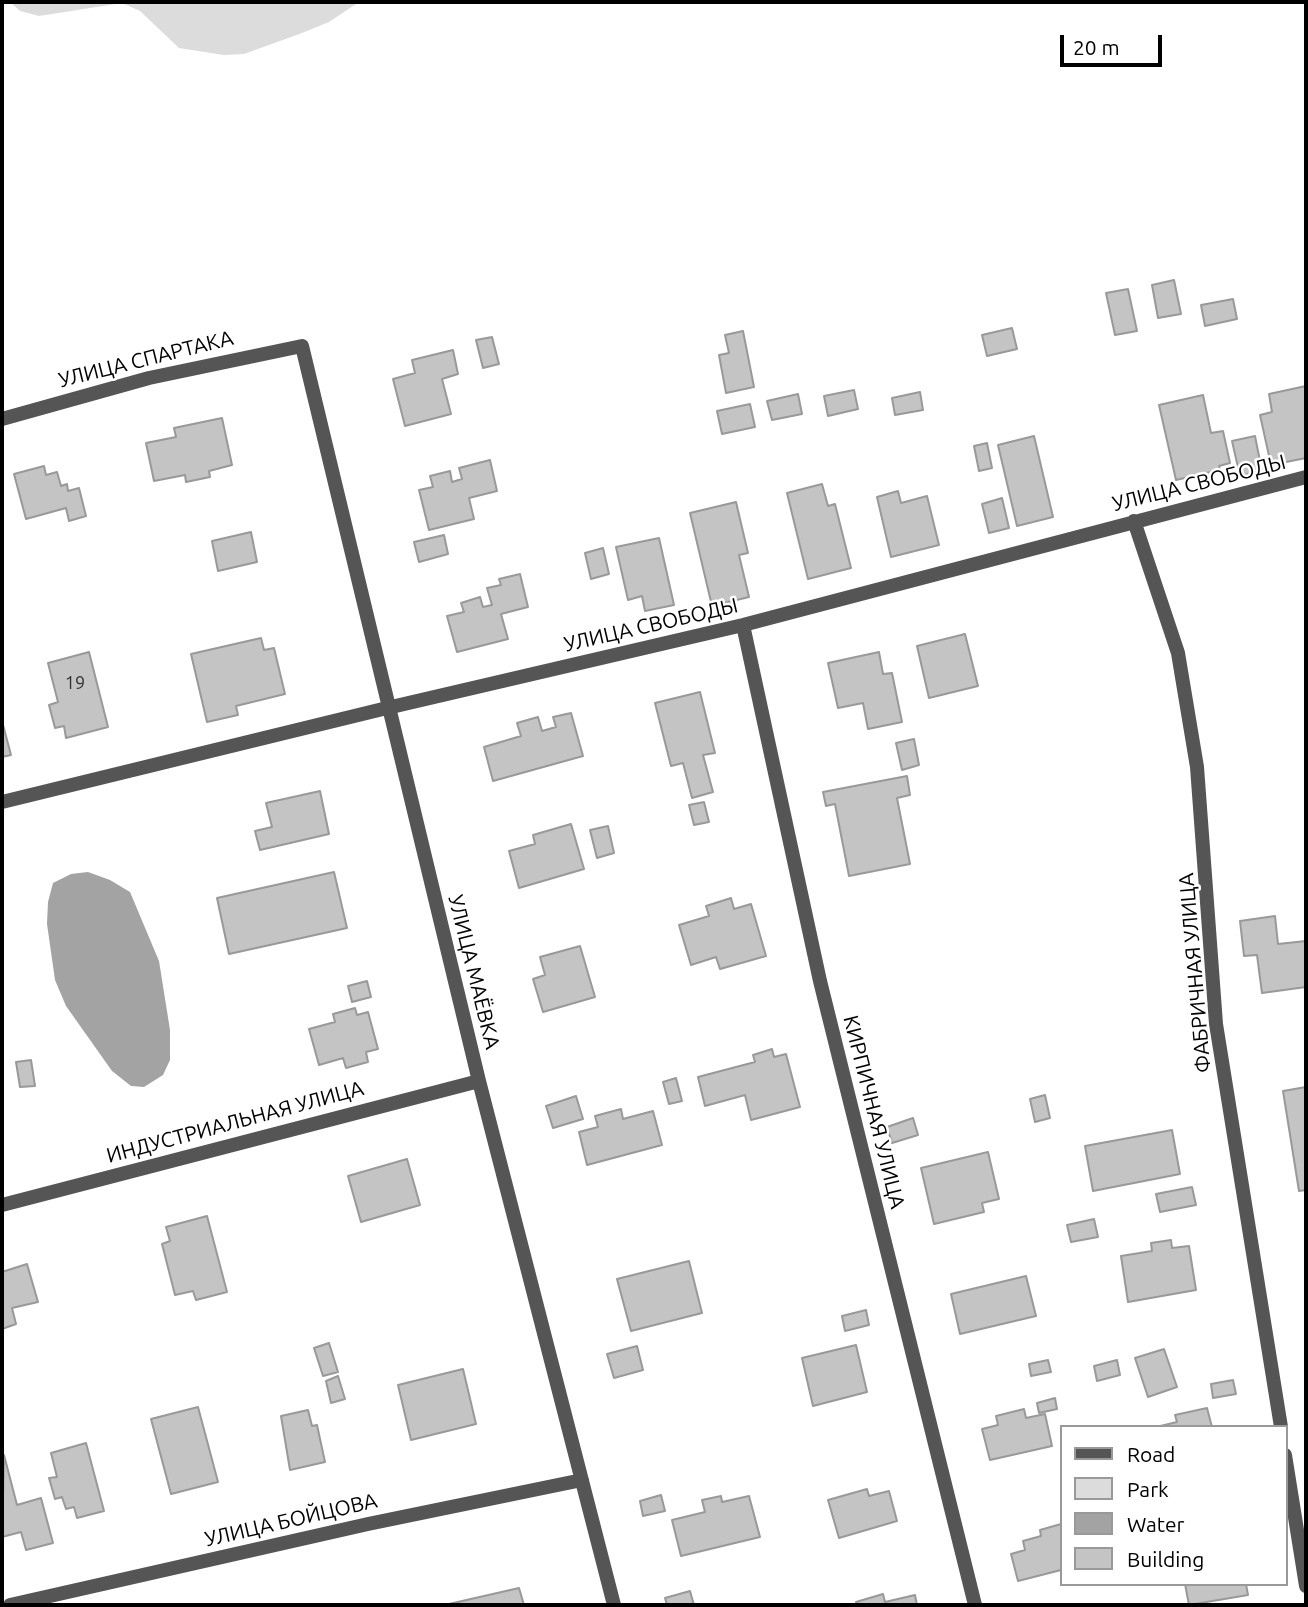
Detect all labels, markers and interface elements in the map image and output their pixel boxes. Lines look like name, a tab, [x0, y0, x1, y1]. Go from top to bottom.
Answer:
scale bar	[1063, 21, 1164, 65]
text: 20 m	[1073, 35, 1120, 59]
street label: УЛИЦА СПАРТАКА	[56, 325, 236, 393]
street label: УЛИЦА СВОБОДЫ	[1110, 449, 1288, 517]
street label: УЛИЦА СВОБОДЫ	[562, 593, 740, 657]
house number: 19	[65, 672, 85, 694]
street label: ФАБРИЧНАЯ УЛИЦА	[1174, 872, 1216, 1074]
street label: УЛИЦА МАЁВКА	[443, 892, 505, 1052]
street label: КИРПИЧНАЯ УЛИЦА	[838, 1013, 910, 1211]
street label: ИНДУСТРИАЛЬНАЯ УЛИЦА	[104, 1076, 366, 1168]
legend	[1060, 1425, 1287, 1586]
text: Road	[1127, 1442, 1175, 1466]
text: Park	[1127, 1477, 1169, 1501]
street label: УЛИЦА БОЙЦОВА	[202, 1488, 380, 1552]
text: Water	[1127, 1512, 1185, 1536]
text: Building	[1127, 1547, 1204, 1571]

